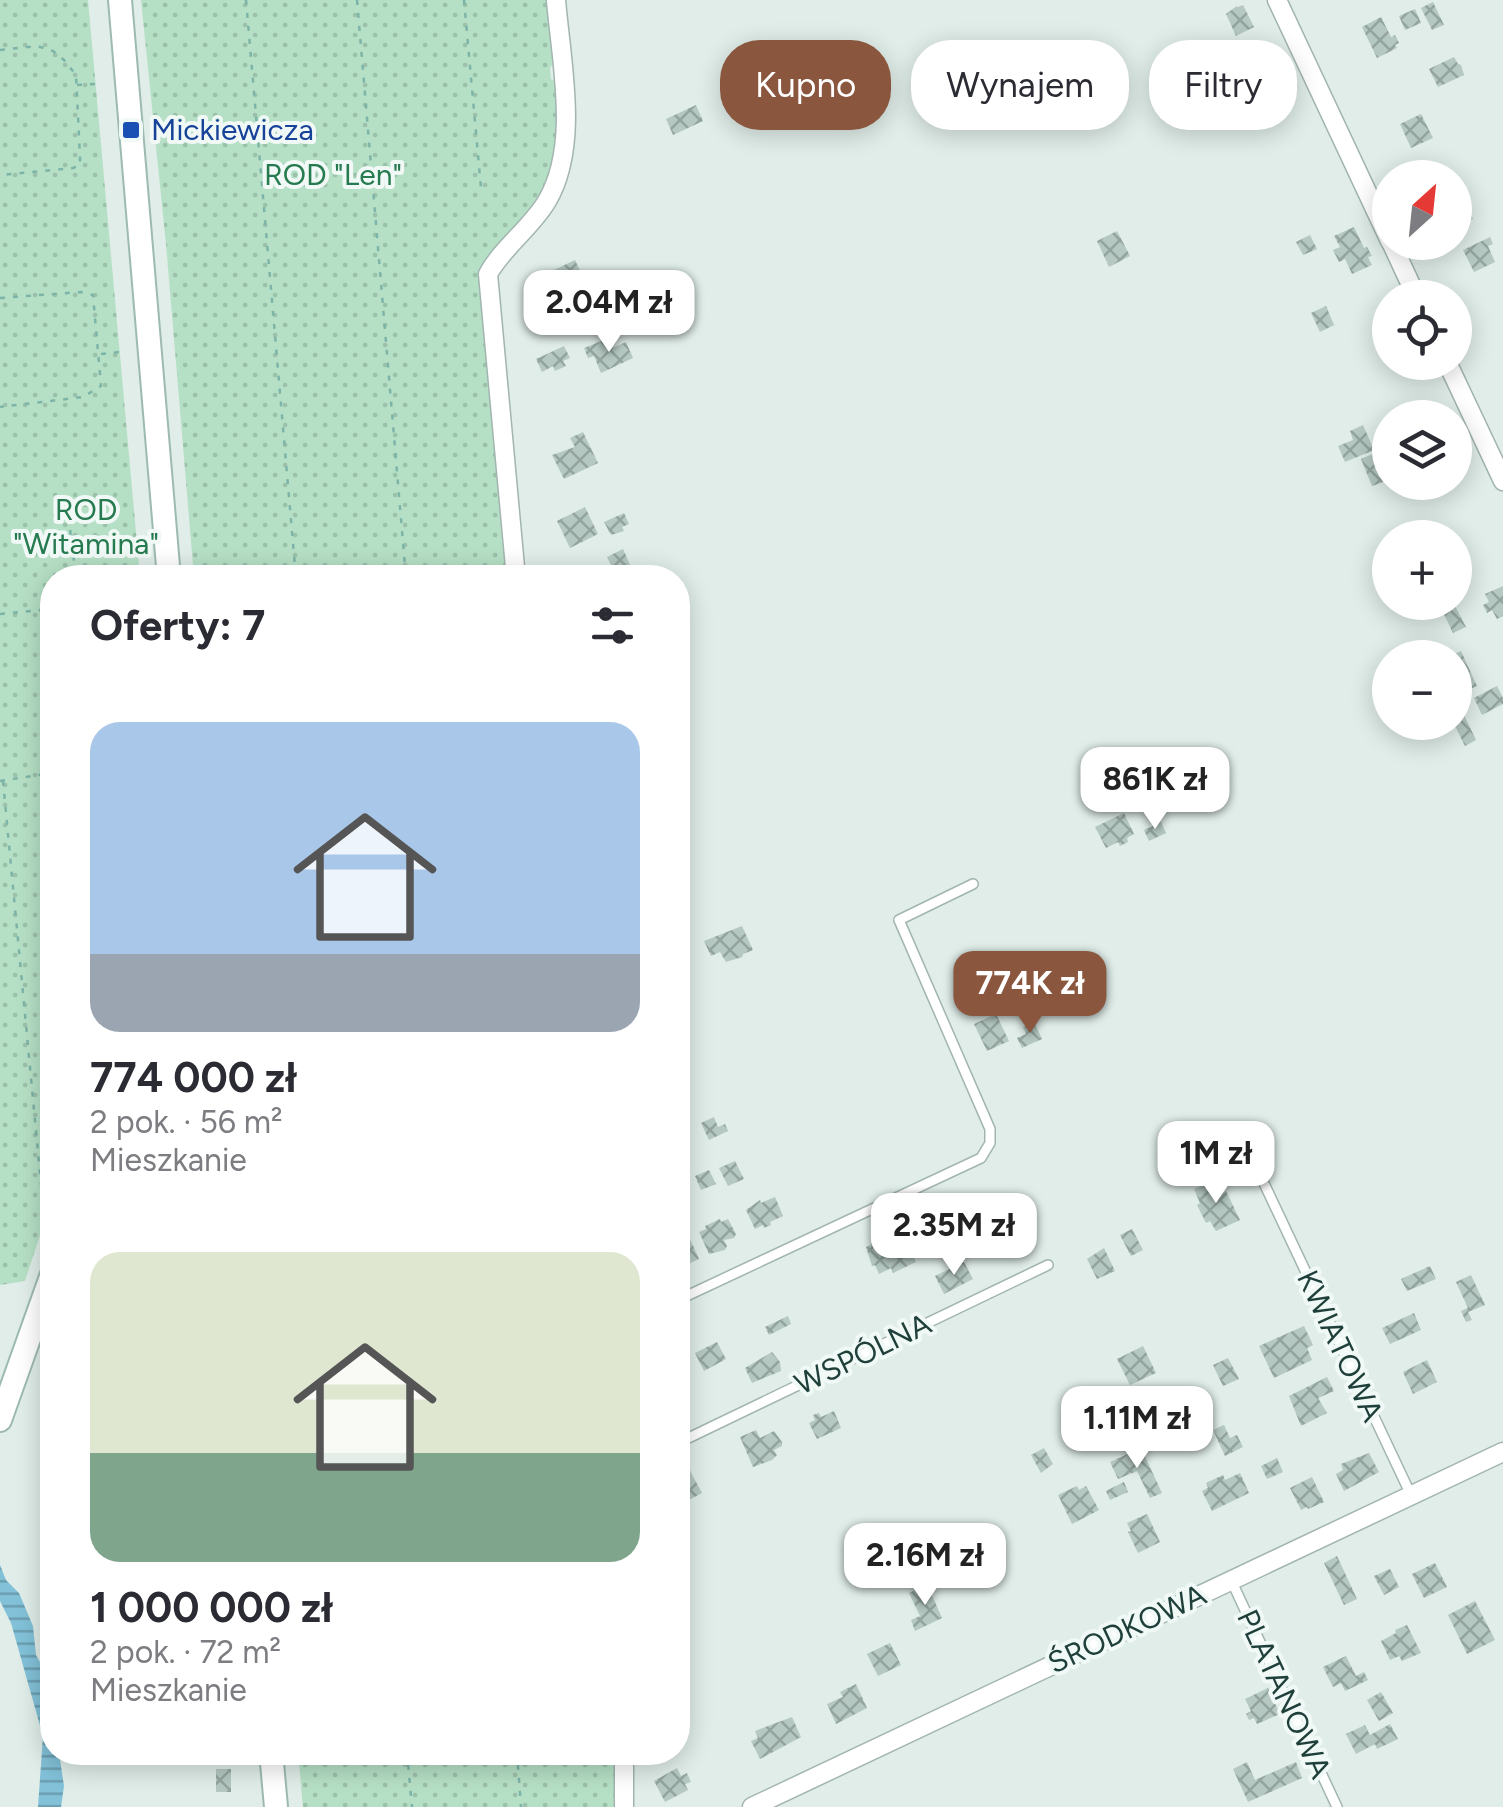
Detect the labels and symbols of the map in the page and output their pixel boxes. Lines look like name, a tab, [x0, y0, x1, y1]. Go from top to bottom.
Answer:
place label: Mickiewicza	[151, 111, 314, 148]
marker: Mickiewicza	[120, 119, 142, 141]
park label: ROD "Len"	[264, 156, 402, 193]
north arrow	[1372, 160, 1472, 260]
pin: 2.04M zł	[506, 270, 712, 355]
park label: ROD "Witamina"	[13, 491, 159, 562]
pin: 861K zł	[1063, 747, 1247, 832]
pin: 774K zł	[938, 951, 1122, 1036]
pin: 1M zł	[1146, 1121, 1286, 1206]
pin: 2.35M zł	[851, 1193, 1057, 1278]
street label: KWIATOWA	[1289, 1264, 1392, 1428]
street label: WSPÓLNA	[789, 1304, 938, 1402]
pin: 1.11M zł	[1034, 1386, 1240, 1471]
pin: 2.16M zł	[822, 1523, 1028, 1608]
street label: ŚRODKOWA	[1042, 1575, 1213, 1681]
street label: PLATANOWA	[1229, 1603, 1340, 1785]

